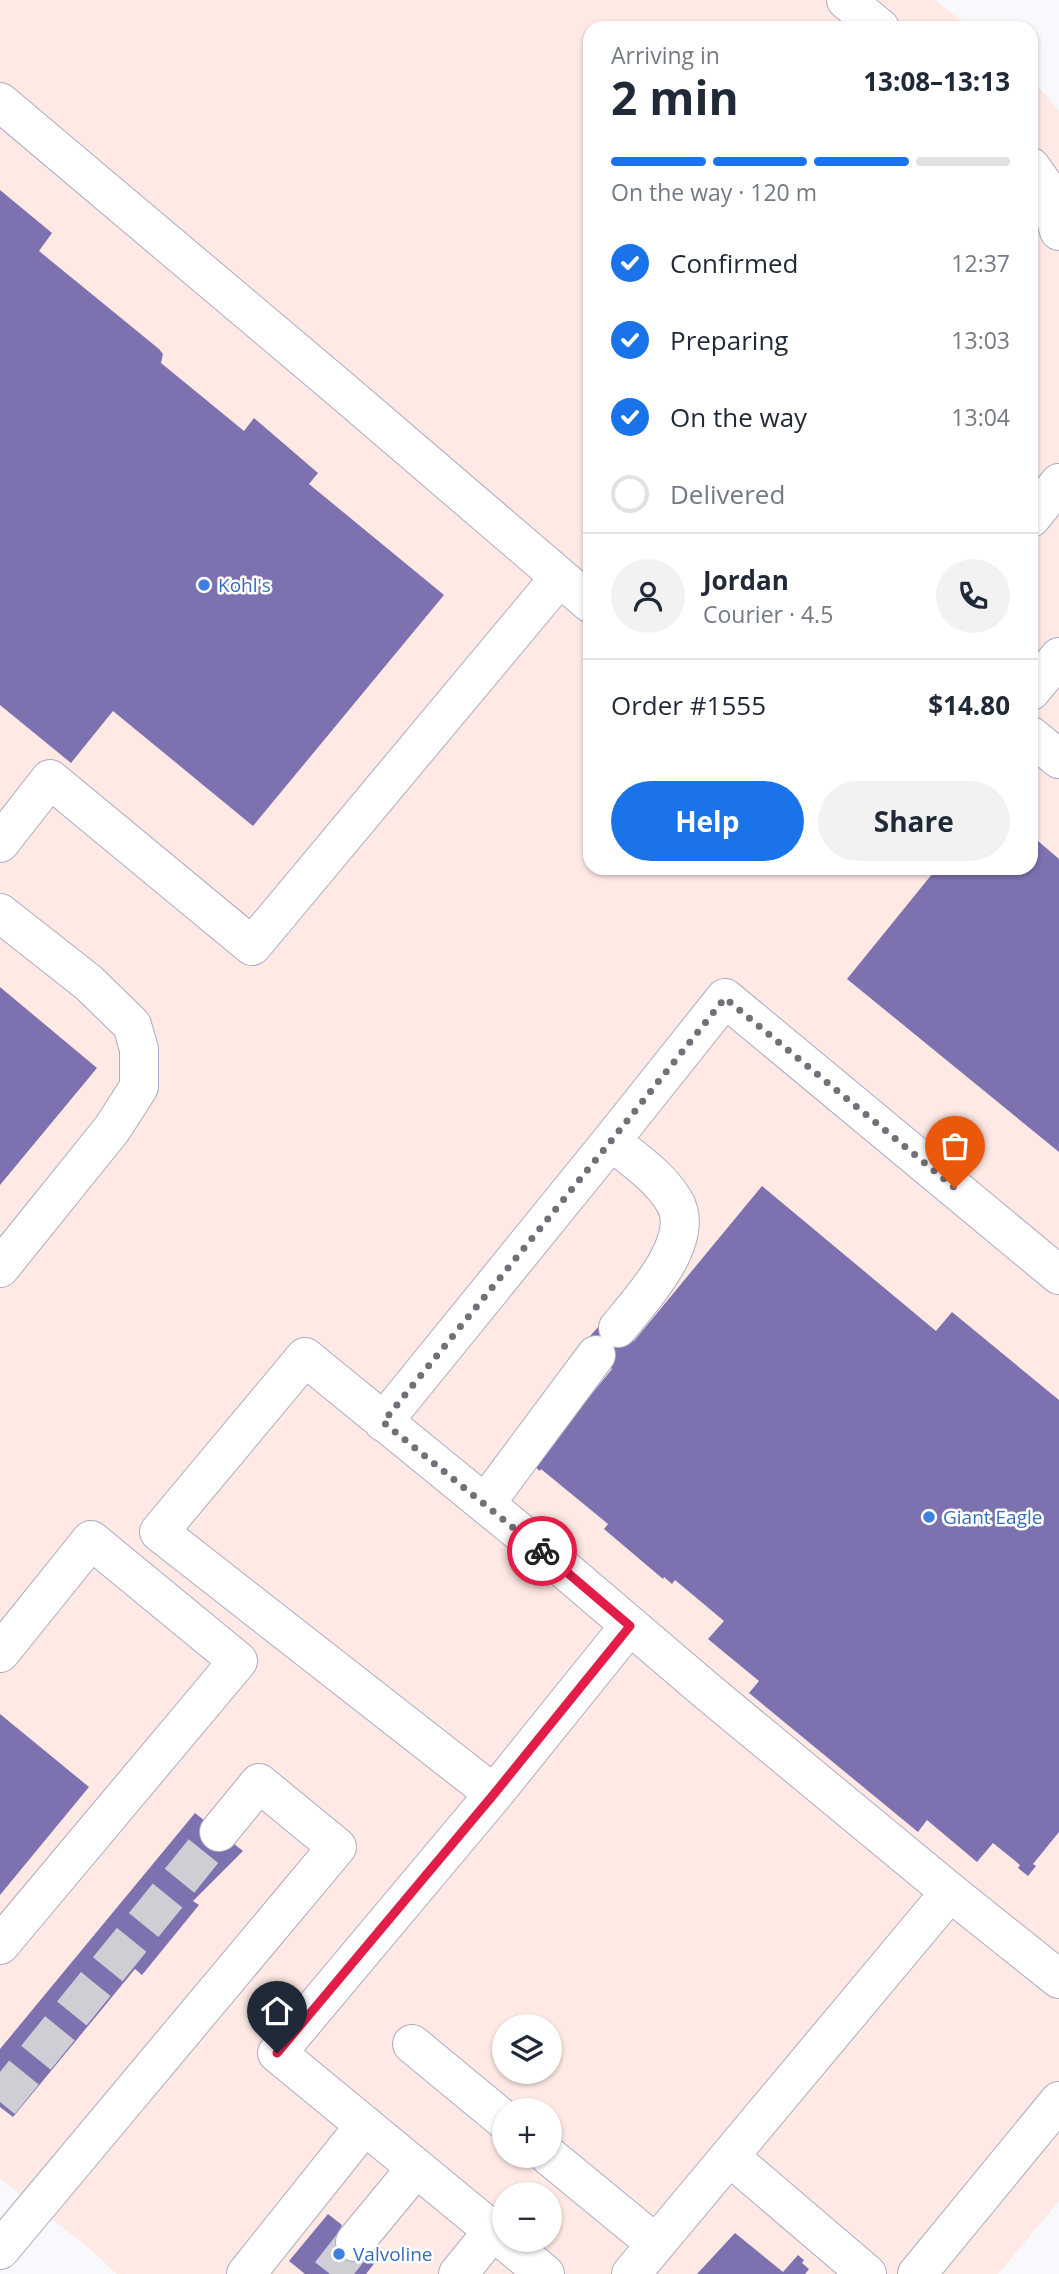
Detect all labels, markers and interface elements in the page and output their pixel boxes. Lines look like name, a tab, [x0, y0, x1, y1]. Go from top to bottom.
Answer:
text: Arriving in	[611, 39, 720, 71]
text: 13:08–13:13	[863, 63, 1010, 99]
text: 2 min	[611, 66, 739, 128]
text: On the way · 120 m	[611, 176, 817, 208]
icon: check	[611, 244, 649, 282]
text: Confirmed	[670, 245, 798, 281]
text: 12:37	[951, 247, 1010, 279]
icon: check	[611, 321, 649, 359]
text: Preparing	[670, 322, 788, 358]
text: 13:03	[951, 324, 1010, 356]
icon: check	[611, 398, 649, 436]
text: On the way	[670, 399, 807, 435]
text: 13:04	[951, 401, 1010, 433]
text: Delivered	[670, 476, 785, 512]
button: person	[611, 559, 685, 633]
button: phone	[936, 559, 1010, 633]
text: Jordan	[703, 562, 789, 598]
place label: Kohl's	[218, 572, 271, 598]
marker: Kohl's	[196, 577, 212, 593]
text: Courier · 4.5	[703, 598, 833, 630]
text: Order #1555	[611, 687, 766, 723]
text: $14.80	[928, 687, 1010, 723]
button: Help	[611, 781, 804, 861]
button: Share	[818, 781, 1010, 861]
pin	[925, 1116, 985, 1188]
icon: bag	[936, 1127, 974, 1165]
place label: Giant Eagle	[943, 1504, 1042, 1530]
marker: Giant Eagle	[921, 1509, 937, 1525]
courier	[507, 1516, 577, 1586]
icon: bike	[523, 1532, 561, 1570]
pin	[247, 1981, 307, 2053]
icon: home	[258, 1992, 296, 2030]
map controls	[492, 2014, 562, 2252]
button: layers	[492, 2014, 562, 2084]
button: +	[492, 2098, 562, 2168]
button: −	[492, 2182, 562, 2252]
place label: Valvoline	[353, 2241, 433, 2267]
marker: Valvoline	[331, 2246, 347, 2262]

